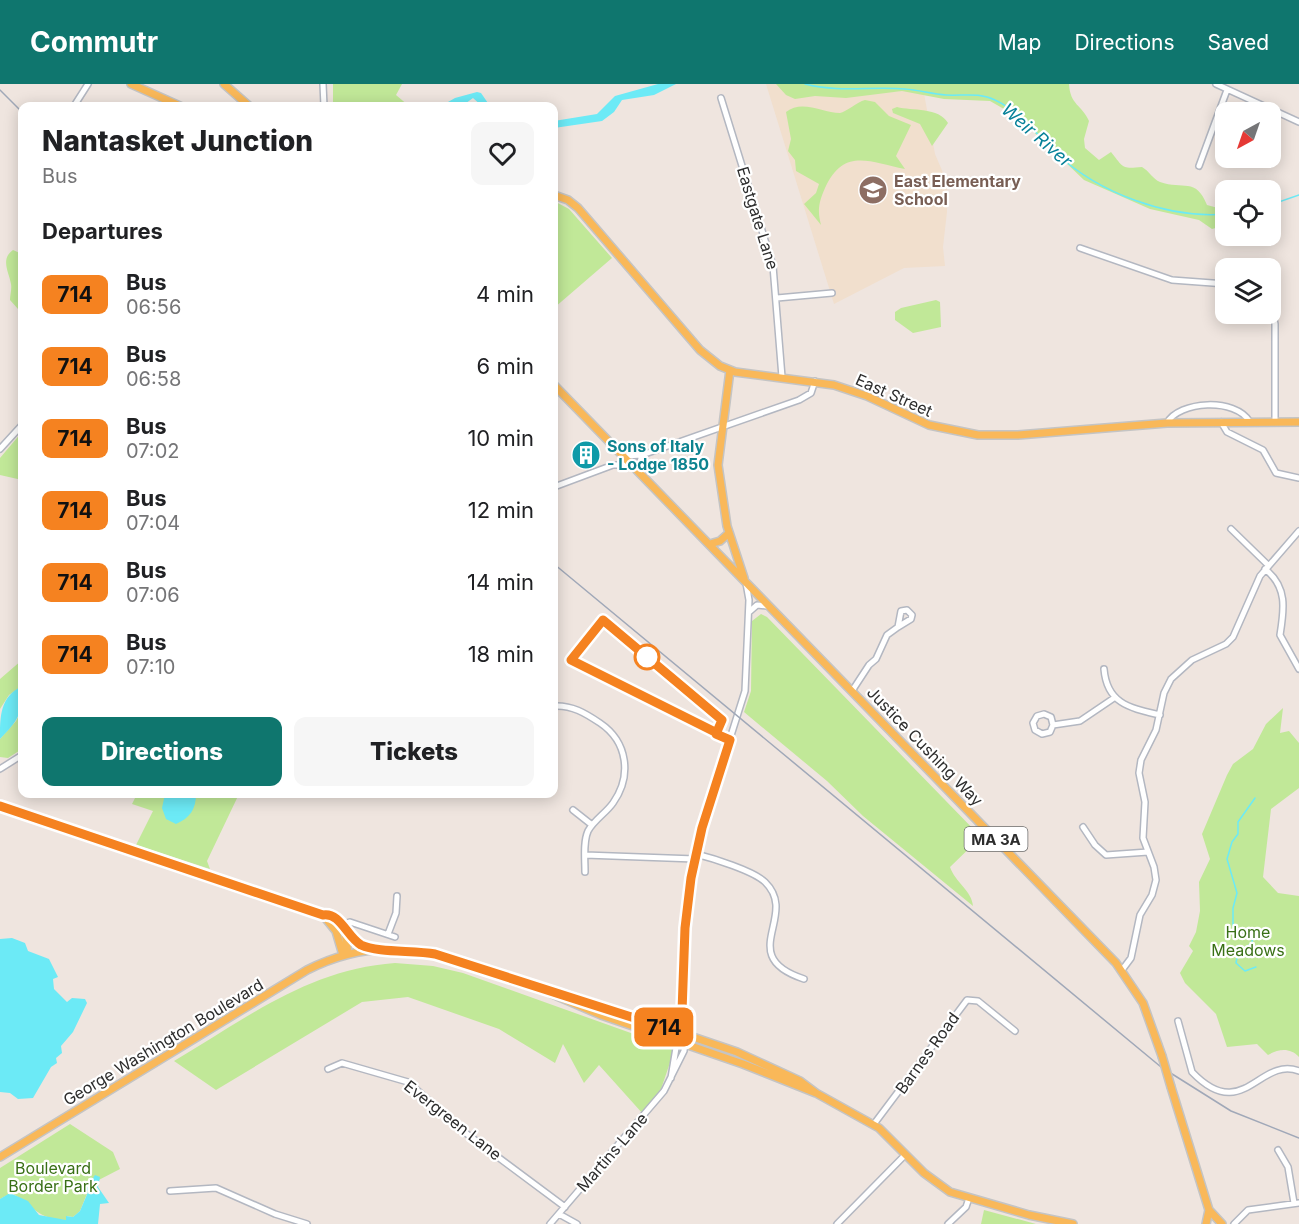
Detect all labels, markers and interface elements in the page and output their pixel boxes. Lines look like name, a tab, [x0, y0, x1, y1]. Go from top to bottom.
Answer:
text: Commutr	[30, 25, 158, 59]
text: Map	[998, 30, 1041, 55]
text: Directions	[1074, 30, 1175, 55]
text: Saved	[1208, 30, 1269, 55]
water label: Weir River	[998, 99, 1077, 172]
north arrow	[1215, 102, 1281, 168]
map controls	[1215, 102, 1281, 324]
button: heart	[471, 122, 534, 185]
text: Nantasket Junction	[42, 124, 313, 158]
text: Bus	[42, 164, 77, 188]
street label: Eastgate Lane	[733, 164, 783, 272]
place label: East Elementary School	[894, 171, 1021, 209]
school or university icon: East Elementary School	[857, 174, 889, 206]
button: locate	[1215, 180, 1281, 246]
text: Departures	[42, 218, 163, 244]
button: layers	[1215, 258, 1281, 324]
text: Bus	[126, 269, 167, 295]
text: 4 min	[476, 281, 534, 307]
text: 714	[57, 282, 93, 307]
text: 06:56	[126, 295, 181, 319]
text: Bus	[126, 341, 167, 367]
text: 6 min	[477, 353, 534, 379]
text: 714	[57, 354, 93, 379]
text: 06:58	[126, 367, 181, 391]
street label: East Street	[853, 369, 935, 421]
text: Bus	[126, 413, 167, 439]
text: 10 min	[467, 425, 534, 451]
text: 714	[57, 426, 93, 451]
place label: Sons of Italy - Lodge 1850	[607, 436, 709, 474]
text: 07:02	[126, 439, 179, 463]
building icon: Sons of Italy - Lodge 1850	[570, 439, 602, 471]
text: Bus	[126, 485, 167, 511]
text: 12 min	[468, 497, 534, 523]
text: 714	[57, 498, 93, 523]
text: 07:04	[126, 511, 180, 535]
text: Bus	[126, 557, 167, 583]
text: 14 min	[467, 569, 534, 595]
text: 714	[57, 570, 93, 595]
text: 07:06	[126, 583, 180, 607]
text: Bus	[126, 629, 167, 655]
text: 18 min	[468, 641, 534, 667]
text: 714	[57, 642, 93, 667]
unlabelled marker	[634, 644, 660, 670]
text: 07:10	[126, 655, 175, 679]
street label: Justice Cushing Way	[863, 682, 987, 810]
button: Directions	[42, 717, 282, 786]
button: Tickets	[294, 717, 534, 786]
road number: MA 3A	[964, 827, 1028, 851]
park label: Home Meadows	[1211, 922, 1285, 960]
street label: George Washington Boulevard	[59, 974, 267, 1110]
line badge: 714	[630, 1008, 698, 1046]
street label: Barnes Road	[891, 1008, 963, 1098]
text: 714	[646, 1015, 682, 1040]
street label: Evergreen Lane	[400, 1076, 506, 1164]
street label: Martins Lane	[572, 1108, 652, 1196]
park label: Boulevard Border Park	[8, 1158, 98, 1196]

